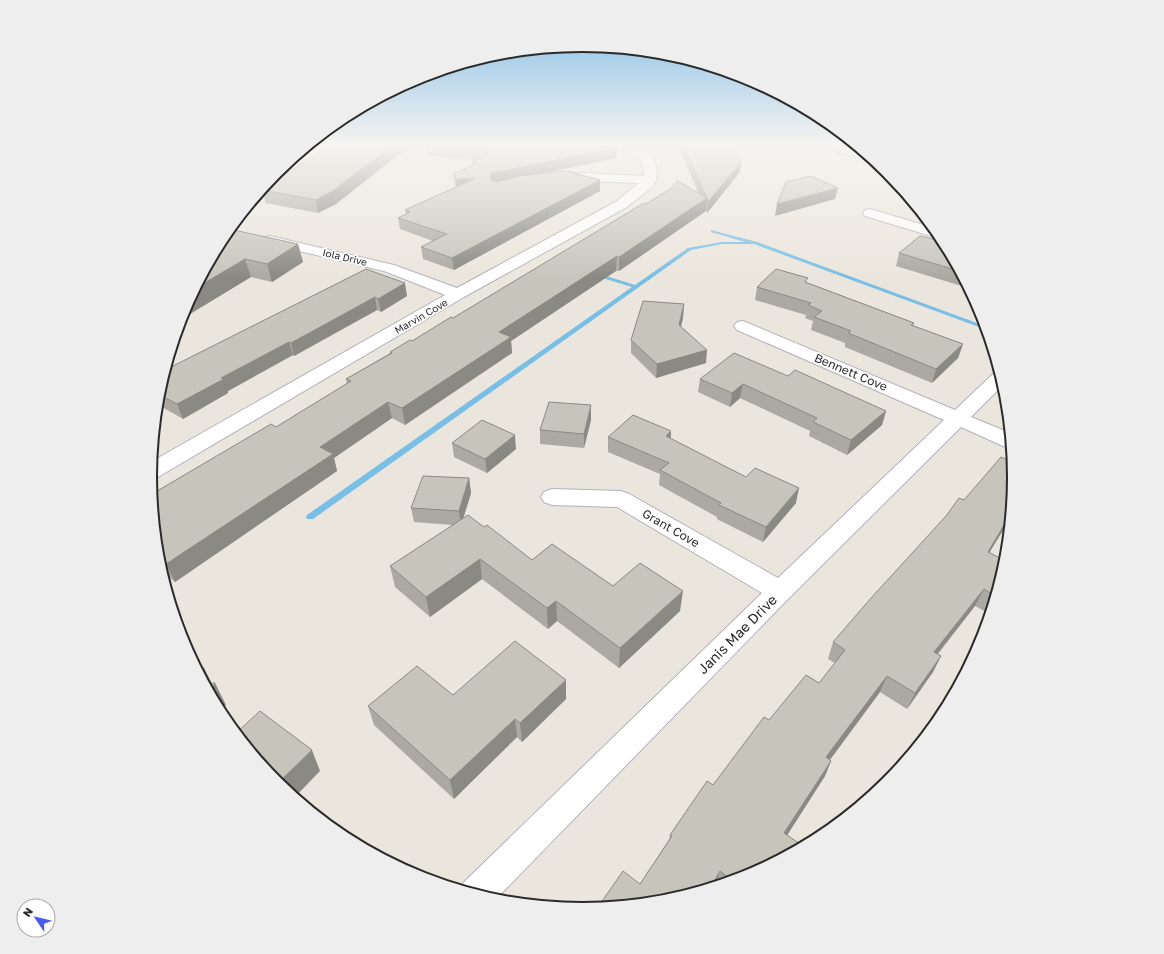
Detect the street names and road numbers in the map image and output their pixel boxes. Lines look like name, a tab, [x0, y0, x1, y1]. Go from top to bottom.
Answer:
street label: Iola Drive	[322, 246, 369, 268]
street label: Marvin Cove	[392, 296, 450, 336]
street label: Bennett Cove	[812, 350, 890, 394]
street label: Grant Cove	[640, 506, 702, 550]
street label: Janis Mae Drive	[694, 591, 780, 677]

